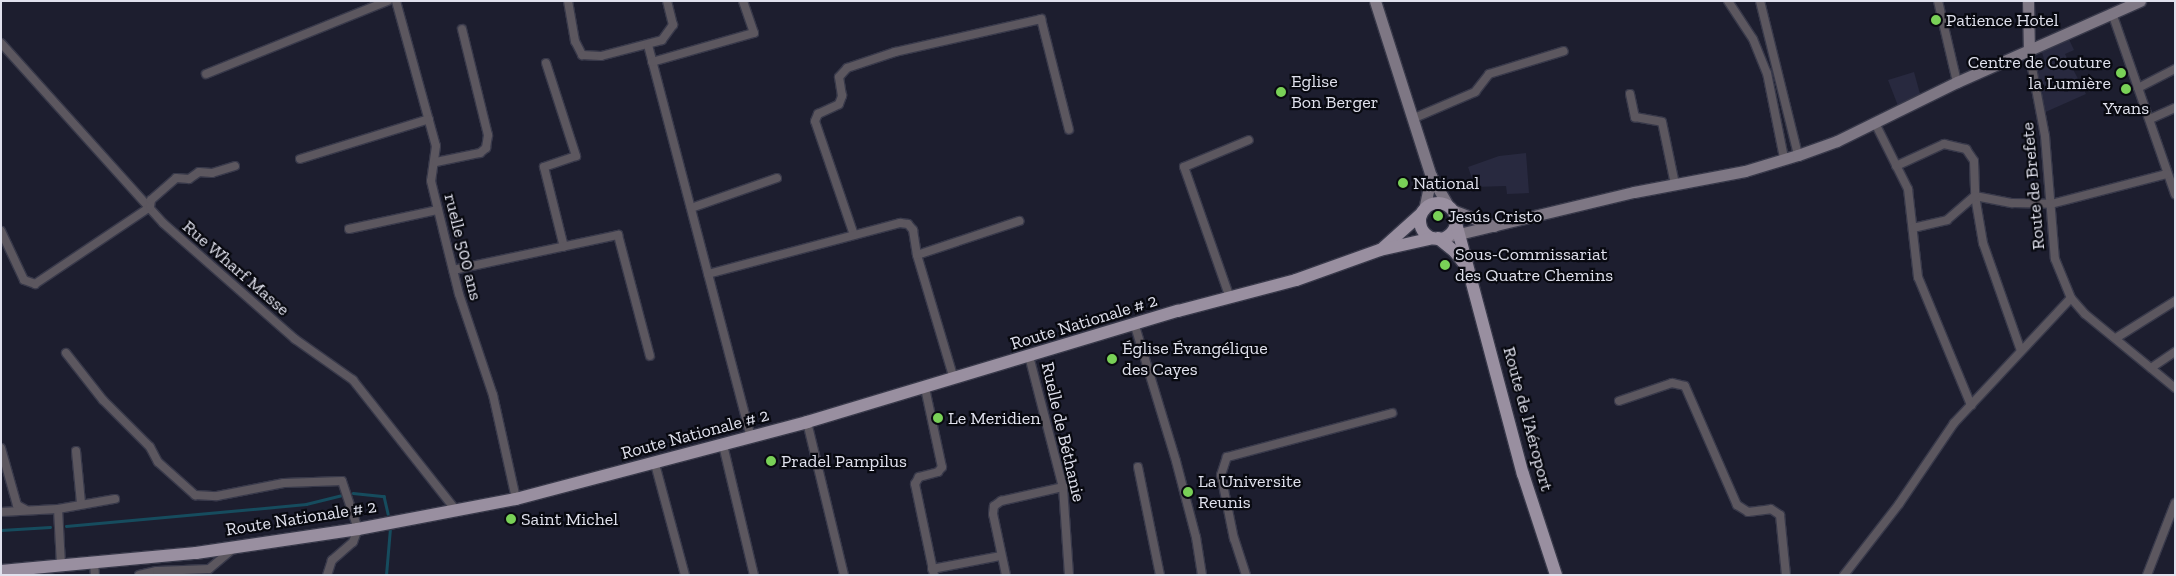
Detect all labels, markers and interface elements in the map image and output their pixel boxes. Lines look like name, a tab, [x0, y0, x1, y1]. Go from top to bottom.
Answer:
place label: Patience Hotel	[1946, 9, 2059, 31]
marker: Patience Hotel	[1930, 14, 1942, 26]
place label: Centre de Couture la Lumière	[1968, 52, 2111, 94]
marker: Centre de Couture la Lumière	[2115, 67, 2127, 79]
place label: Eglise Bon Berger	[1291, 71, 1378, 114]
marker: Yvans	[2120, 83, 2132, 95]
marker: Eglise Bon Berger	[1275, 86, 1287, 98]
place label: Yvans	[2103, 97, 2149, 119]
street label: Route de Brefete	[2017, 121, 2049, 251]
place label: National	[1413, 172, 1479, 194]
marker: National	[1397, 177, 1409, 189]
street label: ruelle 500 ans	[439, 191, 487, 303]
place label: Jesús Cristo	[1448, 205, 1542, 227]
marker: Jesús Cristo	[1432, 210, 1444, 222]
street label: Rue Wharf Masse	[178, 215, 294, 321]
place label: Sous-Commissariat des Quatre Chemins	[1455, 244, 1613, 286]
marker: Sous-Commissariat des Quatre Chemins	[1439, 259, 1451, 271]
street label: Route Nationale # 2	[1008, 289, 1160, 355]
place label: Église Évangélique des Cayes	[1122, 338, 1268, 380]
street label: Route de l’Aéroport	[1498, 344, 1558, 494]
marker: Église Évangélique des Cayes	[1106, 353, 1118, 365]
street label: Ruelle de Béthanie	[1036, 360, 1090, 504]
street label: Route Nationale # 2	[619, 404, 771, 464]
place label: Le Meridien	[948, 407, 1041, 429]
marker: Le Meridien	[932, 412, 944, 424]
place label: Pradel Pampilus	[781, 450, 907, 472]
marker: Pradel Pampilus	[765, 455, 777, 467]
place label: La Universite Reunis	[1198, 471, 1301, 514]
marker: La Universite Reunis	[1182, 486, 1194, 498]
street label: Route Nationale # 2	[224, 495, 378, 541]
place label: Saint Michel	[521, 508, 618, 530]
marker: Saint Michel	[505, 513, 517, 525]

